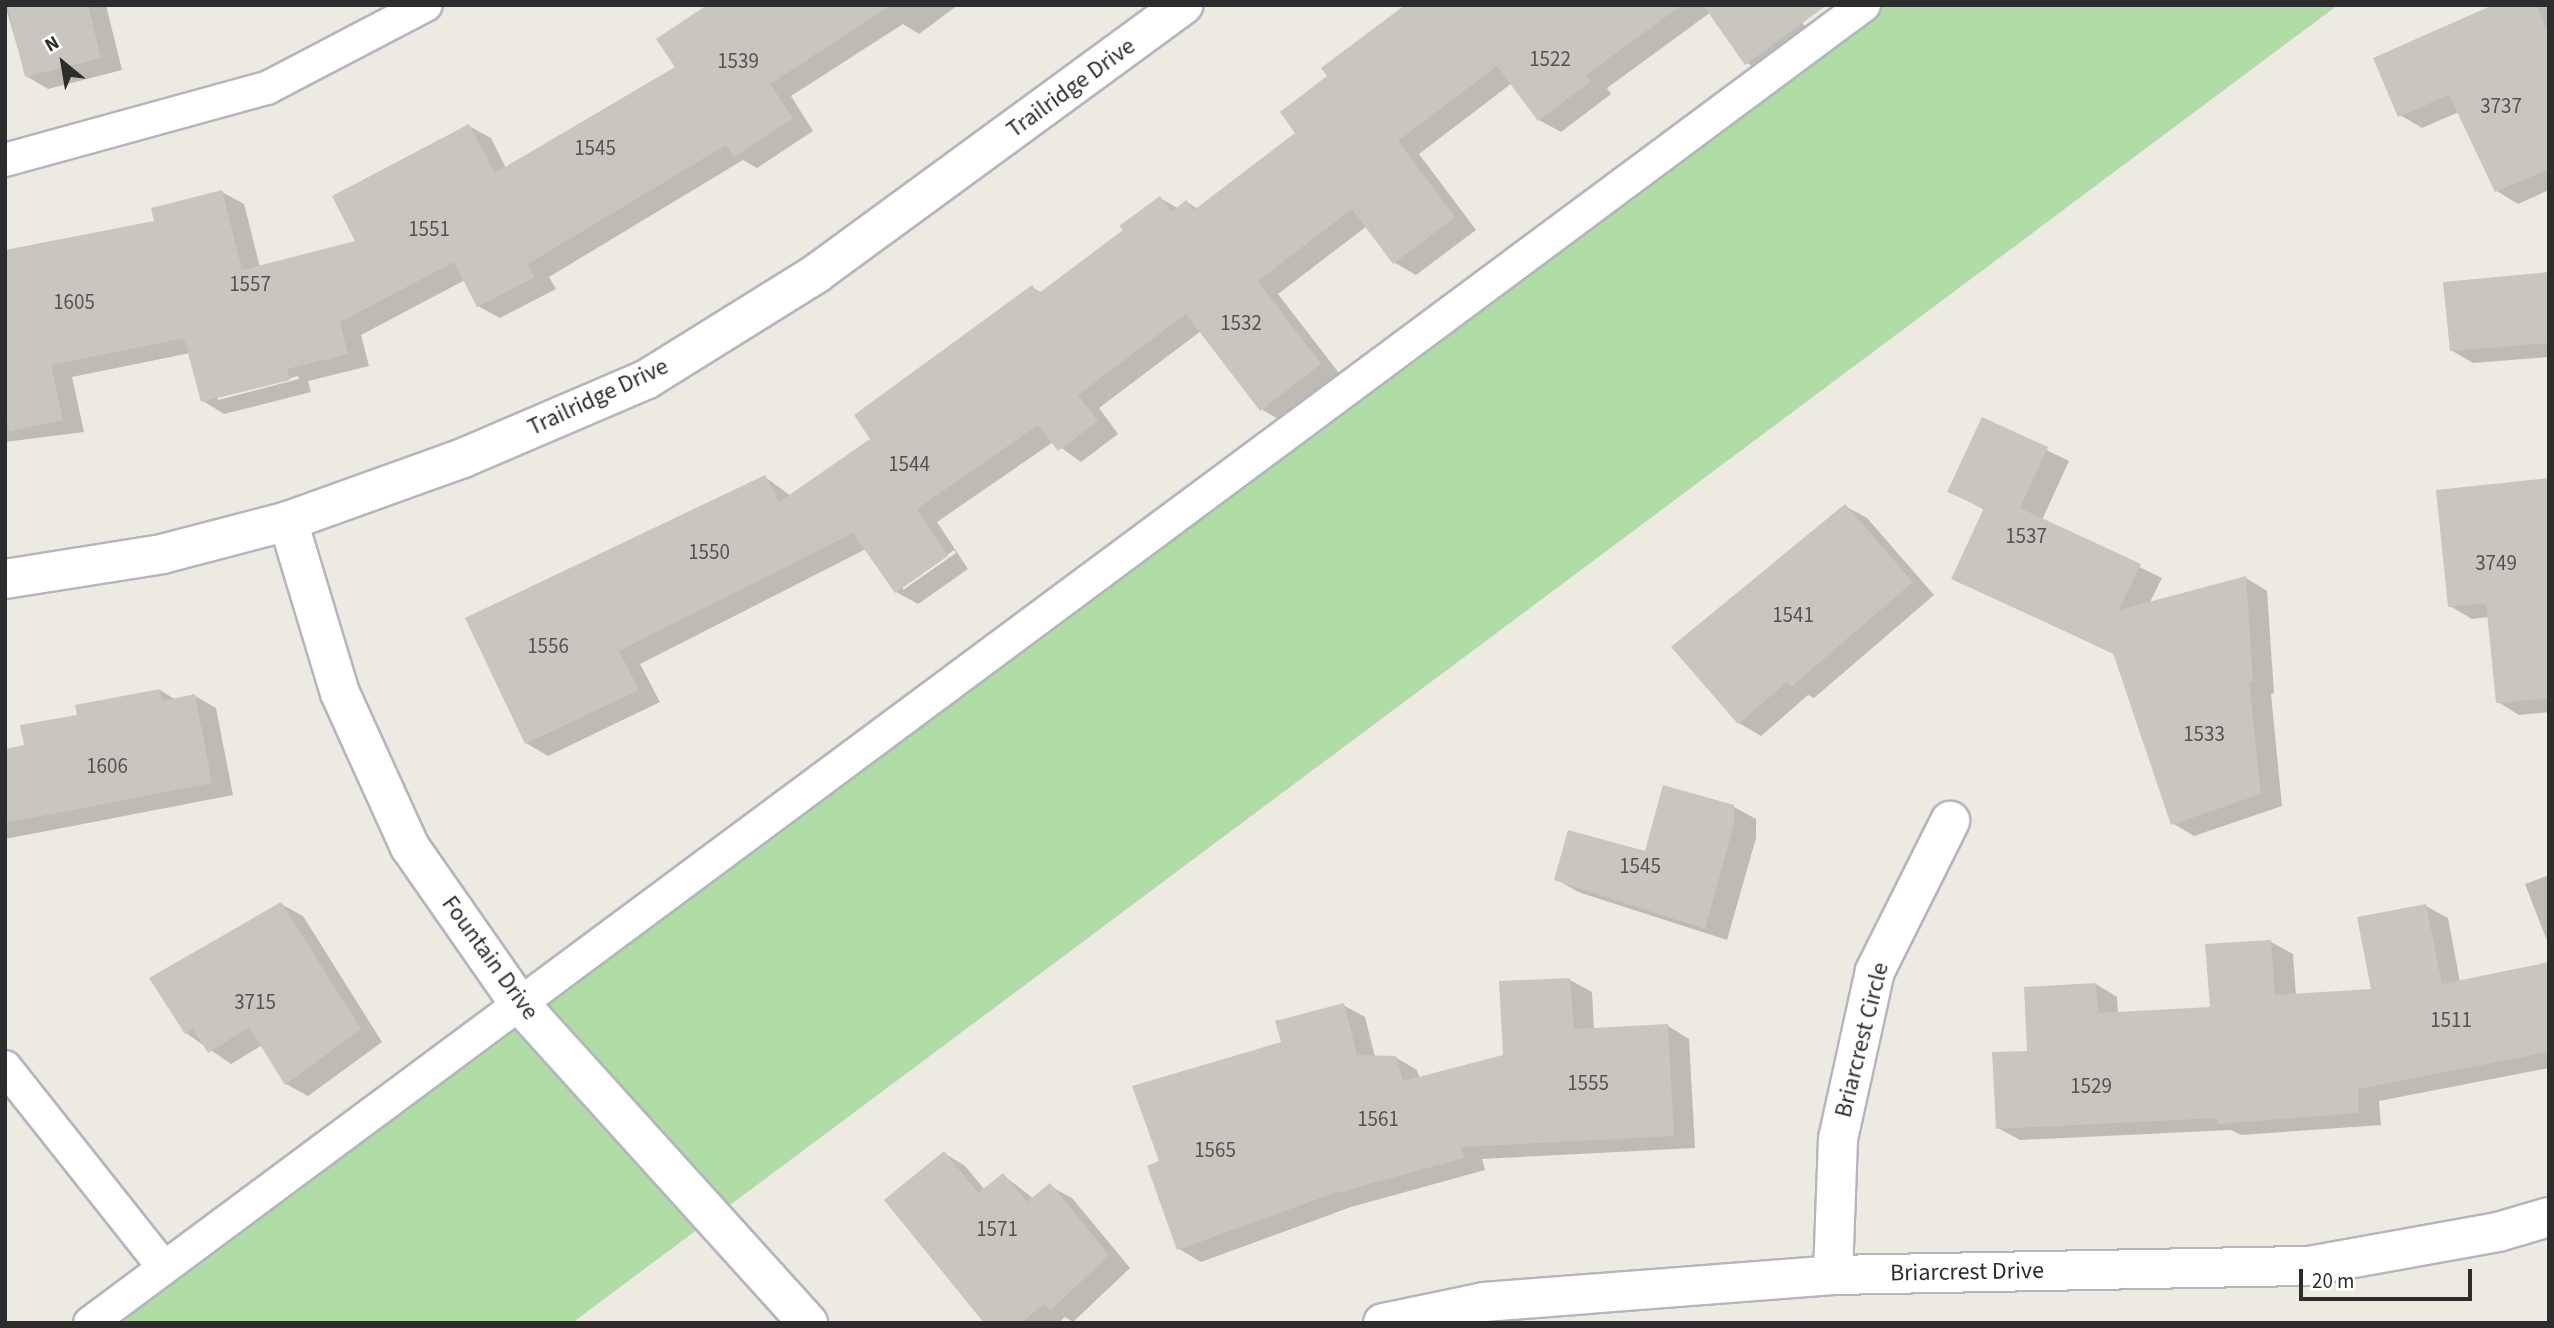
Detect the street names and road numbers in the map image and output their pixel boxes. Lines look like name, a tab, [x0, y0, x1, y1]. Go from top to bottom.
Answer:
street label: Trailridge Drive	[1001, 32, 1141, 144]
street label: Trailridge Drive	[523, 352, 673, 442]
street label: Fountain Drive	[435, 890, 545, 1026]
street label: Briarcrest Circle	[1829, 960, 1895, 1120]
street label: Briarcrest Drive	[1890, 1256, 2044, 1288]

